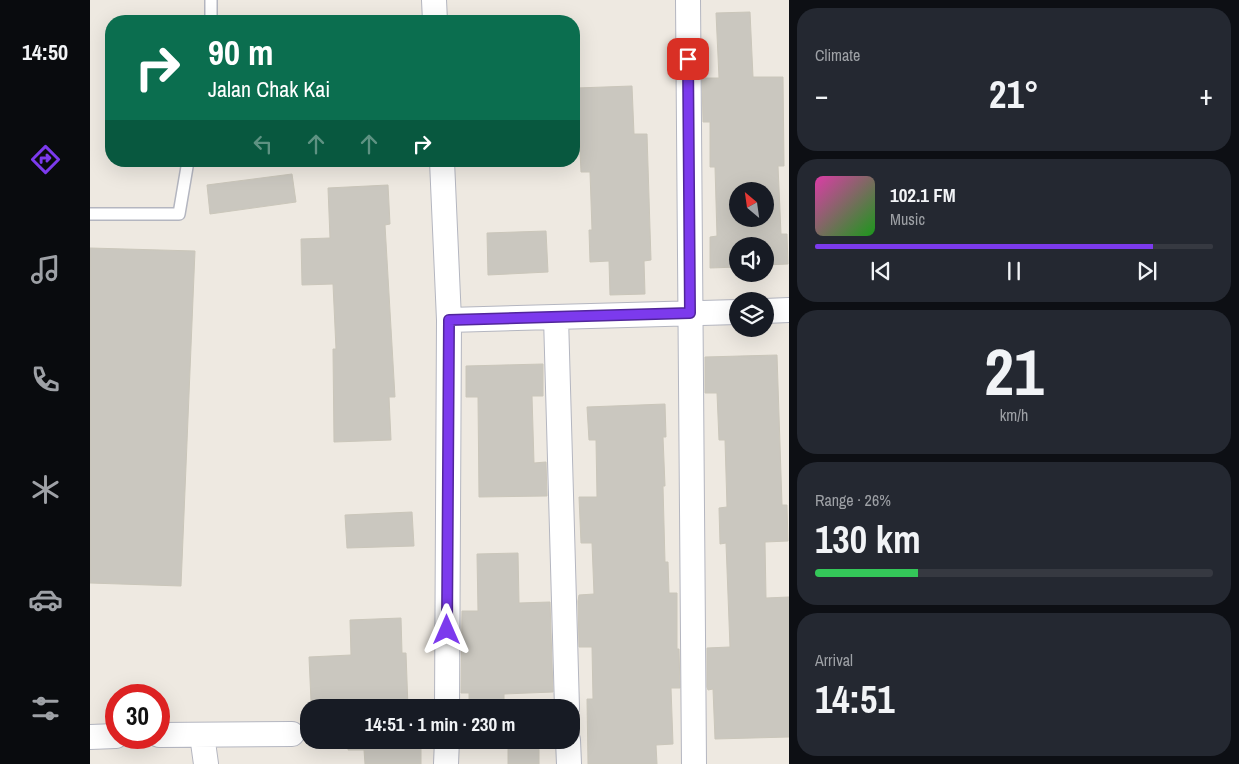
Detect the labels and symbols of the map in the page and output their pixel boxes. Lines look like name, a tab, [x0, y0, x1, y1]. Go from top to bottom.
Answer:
pin	[667, 38, 709, 80]
north arrow	[729, 182, 774, 228]
position arrow	[420, 603, 472, 655]
speed limit sign: 30	[105, 684, 170, 749]

